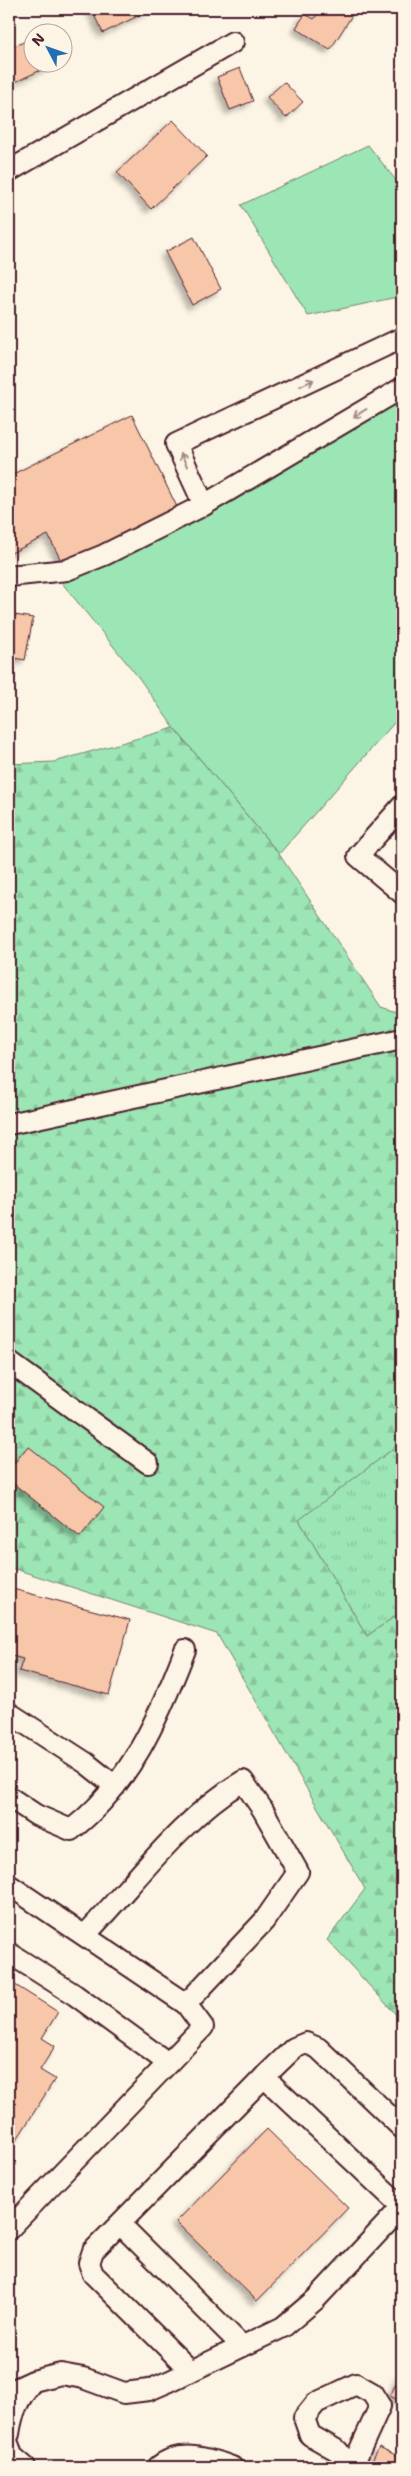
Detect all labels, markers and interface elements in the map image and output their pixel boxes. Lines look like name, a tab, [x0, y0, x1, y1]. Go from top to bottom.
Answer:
north arrow	[22, 22, 72, 72]
text: N	[28, 29, 49, 50]
one-way arrow	[299, 377, 314, 387]
one-way arrow	[354, 409, 368, 419]
one-way arrow	[178, 453, 188, 468]

